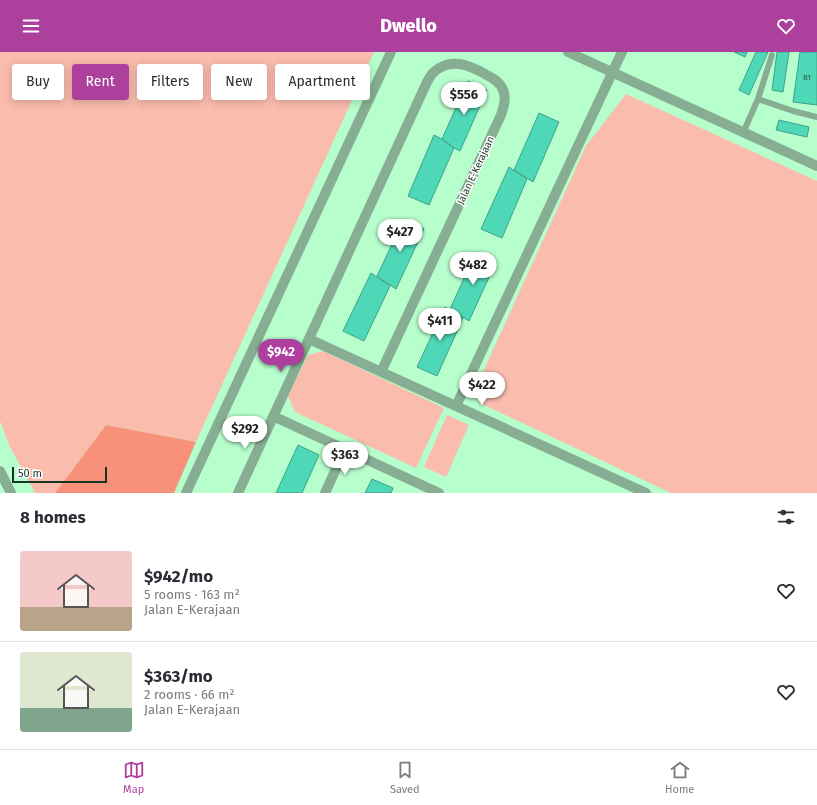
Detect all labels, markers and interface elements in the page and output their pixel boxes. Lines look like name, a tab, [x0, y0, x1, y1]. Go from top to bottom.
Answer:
icon: menu	[20, 15, 42, 37]
text: Dwello	[380, 15, 437, 37]
icon: heart	[775, 15, 797, 37]
chip: Buy	[12, 64, 64, 100]
chip: Rent	[72, 64, 129, 100]
chip: Filters	[137, 64, 203, 100]
chip: New	[211, 64, 267, 100]
chip: Apartment	[275, 64, 370, 100]
house number: B1	[803, 73, 811, 82]
pin: $556	[440, 82, 488, 116]
text: $556	[450, 87, 478, 102]
street label: Jalan E-Kerajaan	[455, 134, 497, 206]
pin: $427	[376, 219, 424, 253]
text: $427	[387, 224, 413, 239]
pin: $482	[449, 252, 497, 286]
text: $482	[459, 257, 487, 272]
pin: $411	[416, 308, 464, 342]
text: $411	[427, 313, 453, 328]
pin: $942	[257, 339, 305, 373]
text: $942	[267, 344, 295, 359]
pin: $422	[458, 372, 506, 406]
text: $422	[468, 377, 496, 392]
pin: $292	[221, 416, 269, 450]
text: $292	[231, 421, 259, 436]
pin: $363	[321, 442, 369, 476]
text: $363	[331, 447, 359, 462]
scale bar	[12, 465, 107, 484]
text: 50 m	[18, 467, 42, 480]
icon: filters	[775, 506, 797, 528]
text: 8 homes	[20, 507, 86, 528]
text: $942/mo	[144, 566, 213, 587]
icon: home	[52, 567, 100, 615]
icon: heart	[775, 580, 797, 602]
text: 5 rooms · 163 m²	[144, 587, 240, 602]
text: Jalan E-Kerajaan	[144, 602, 240, 617]
text: $363/mo	[144, 666, 213, 687]
icon: home	[52, 668, 100, 716]
icon: heart	[775, 681, 797, 703]
text: 2 rooms · 66 m²	[144, 687, 235, 702]
text: Jalan E-Kerajaan	[144, 702, 240, 717]
tab: Map	[123, 759, 145, 796]
tab: Saved	[390, 759, 420, 796]
tab: Home	[665, 759, 694, 796]

